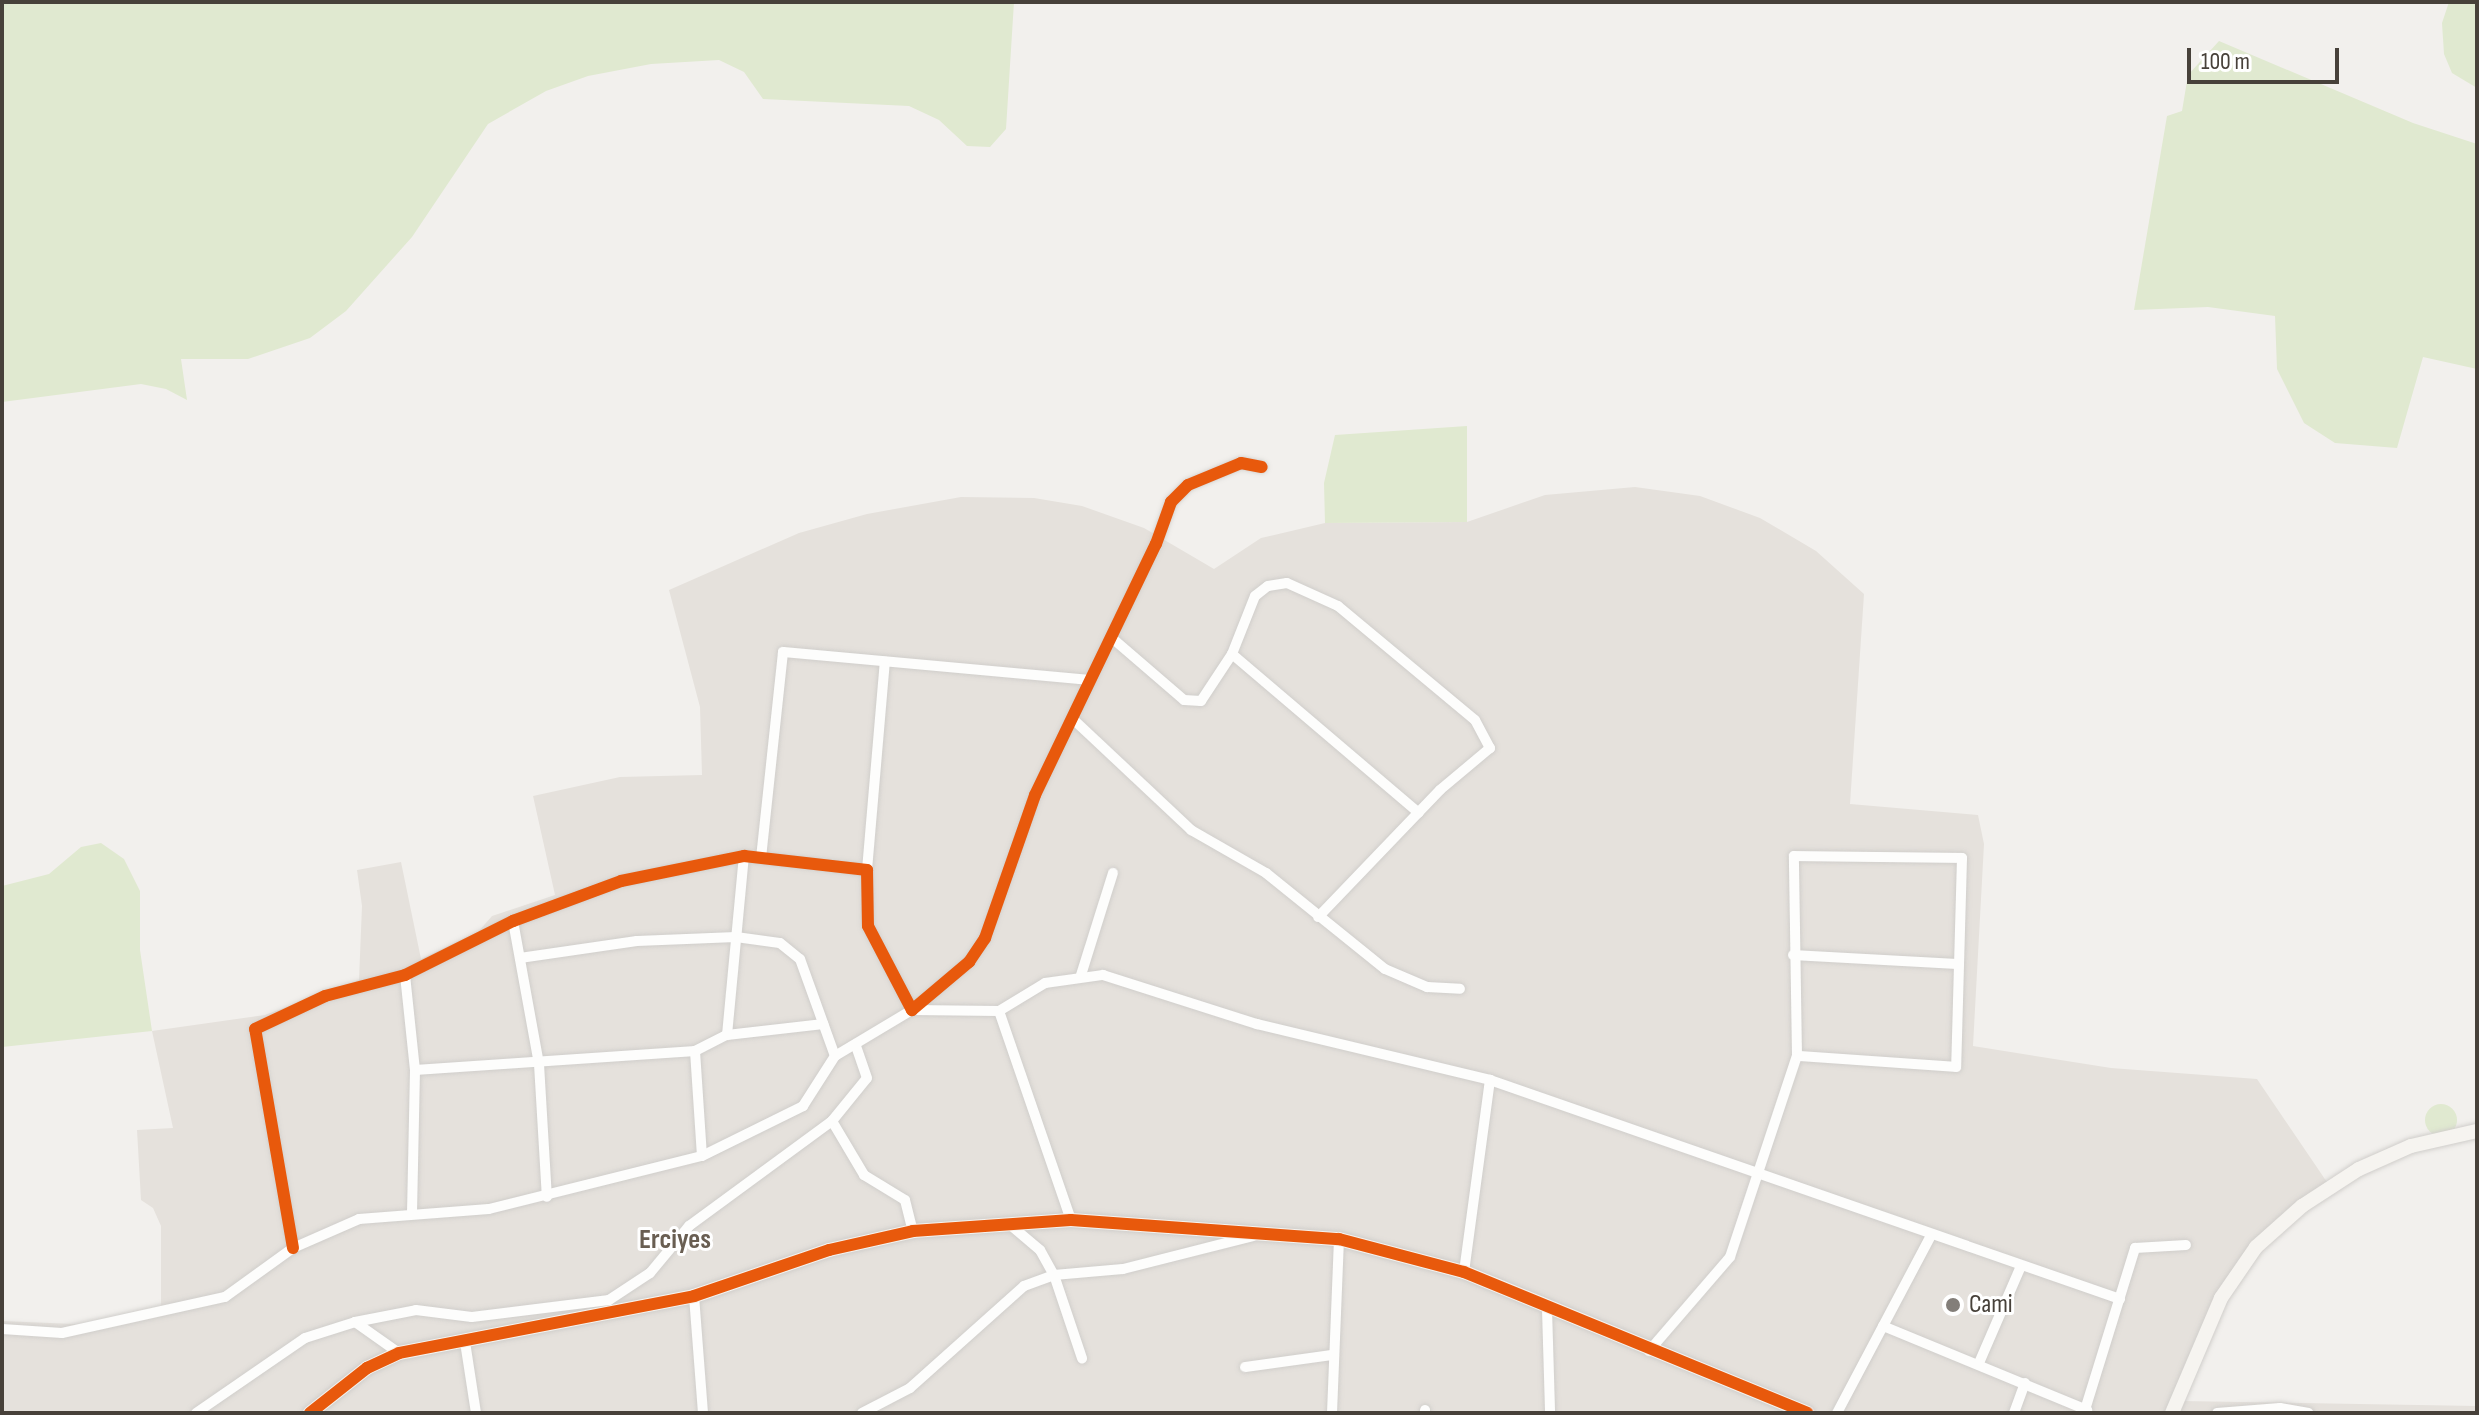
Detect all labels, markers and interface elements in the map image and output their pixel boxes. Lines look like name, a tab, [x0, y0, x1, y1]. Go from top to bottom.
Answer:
scale bar	[2191, 32, 2343, 82]
text: 100 m	[2201, 47, 2250, 76]
district label: Erciyes	[639, 1223, 711, 1257]
place label: Cami	[1969, 1289, 2013, 1321]
marker: Cami	[1944, 1296, 1962, 1314]

